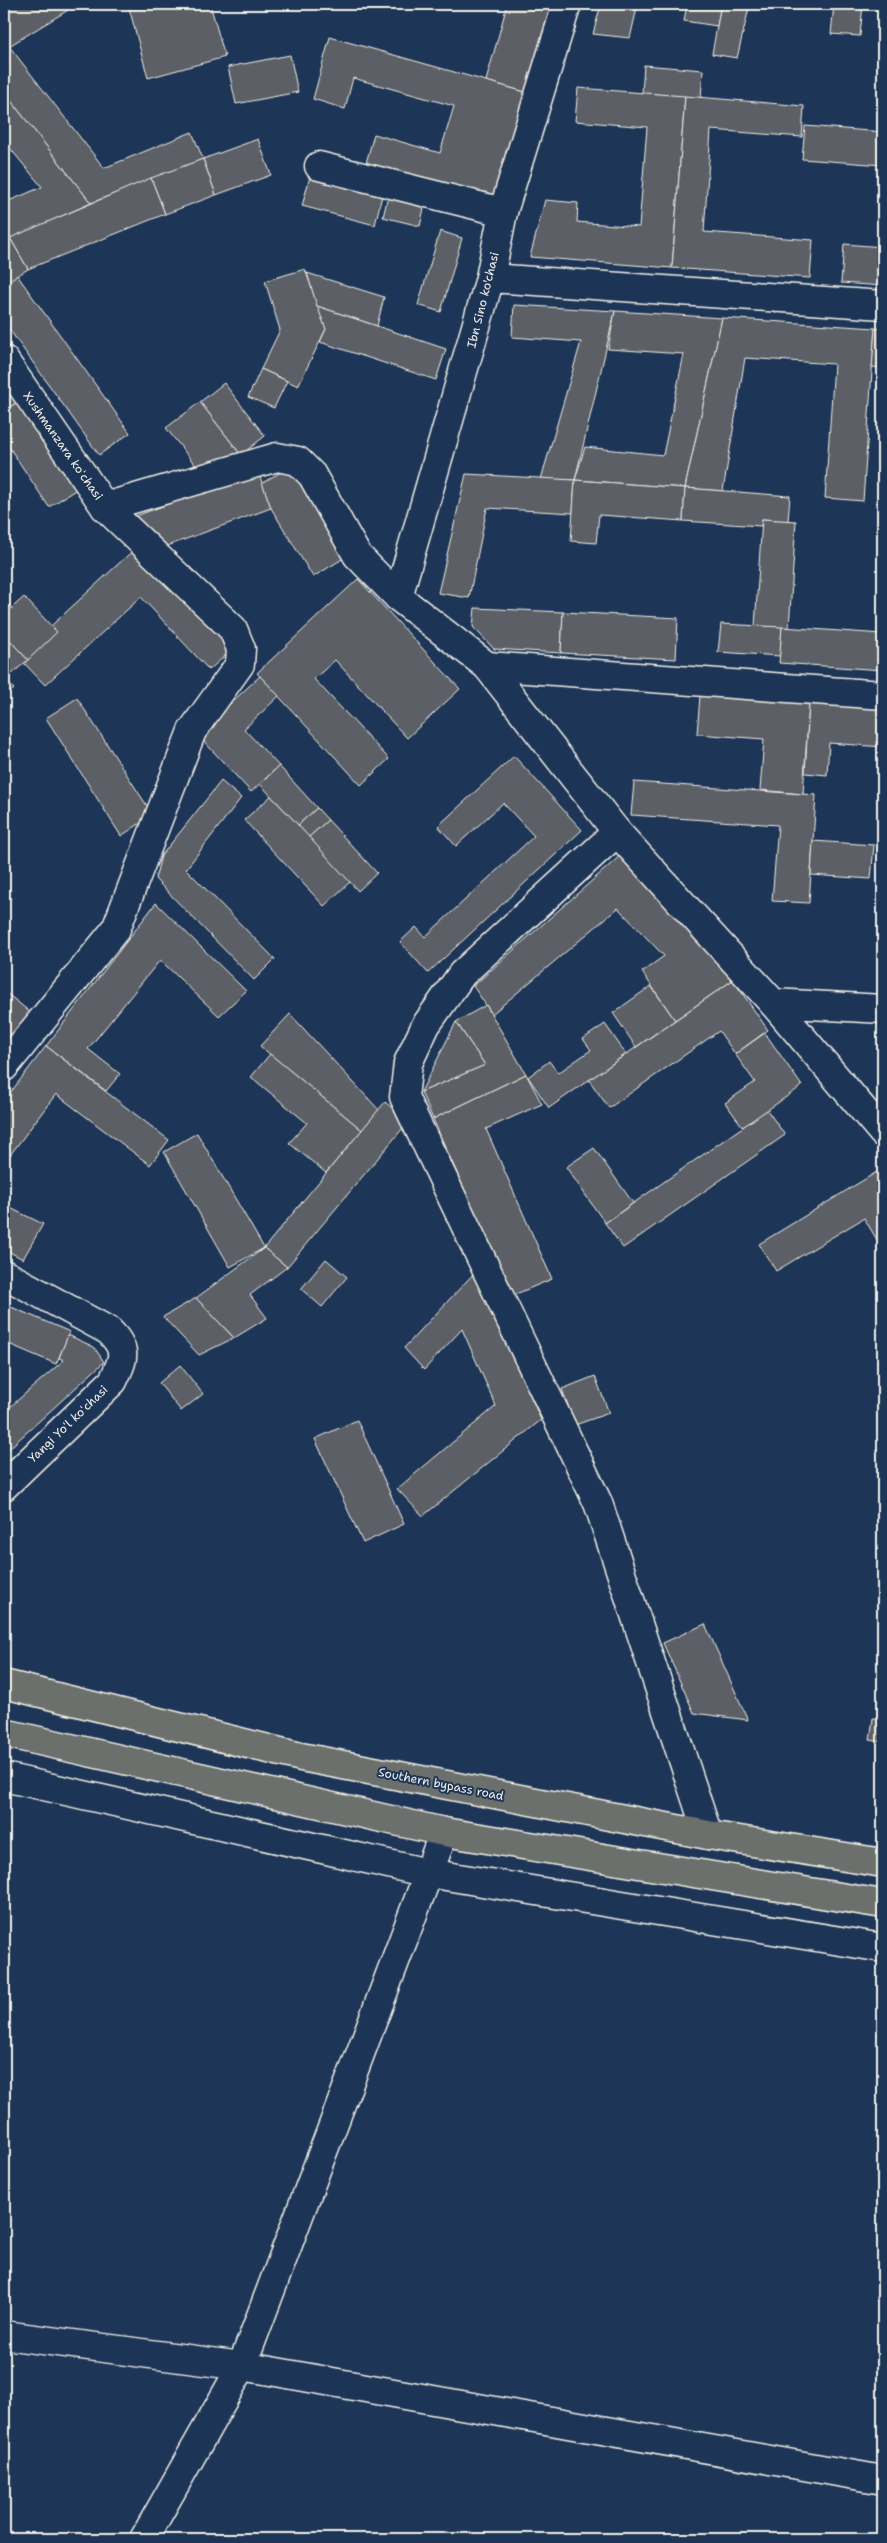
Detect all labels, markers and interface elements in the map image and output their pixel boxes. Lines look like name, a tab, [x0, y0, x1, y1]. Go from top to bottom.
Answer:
street label: Ibn Sino ko'chasi	[463, 250, 503, 350]
street label: Xushmanzara koʻchasi	[20, 389, 106, 503]
street label: Yangi Yoʻl koʻchasi	[25, 1382, 111, 1466]
street label: Southern bypass road	[377, 1764, 505, 1804]

